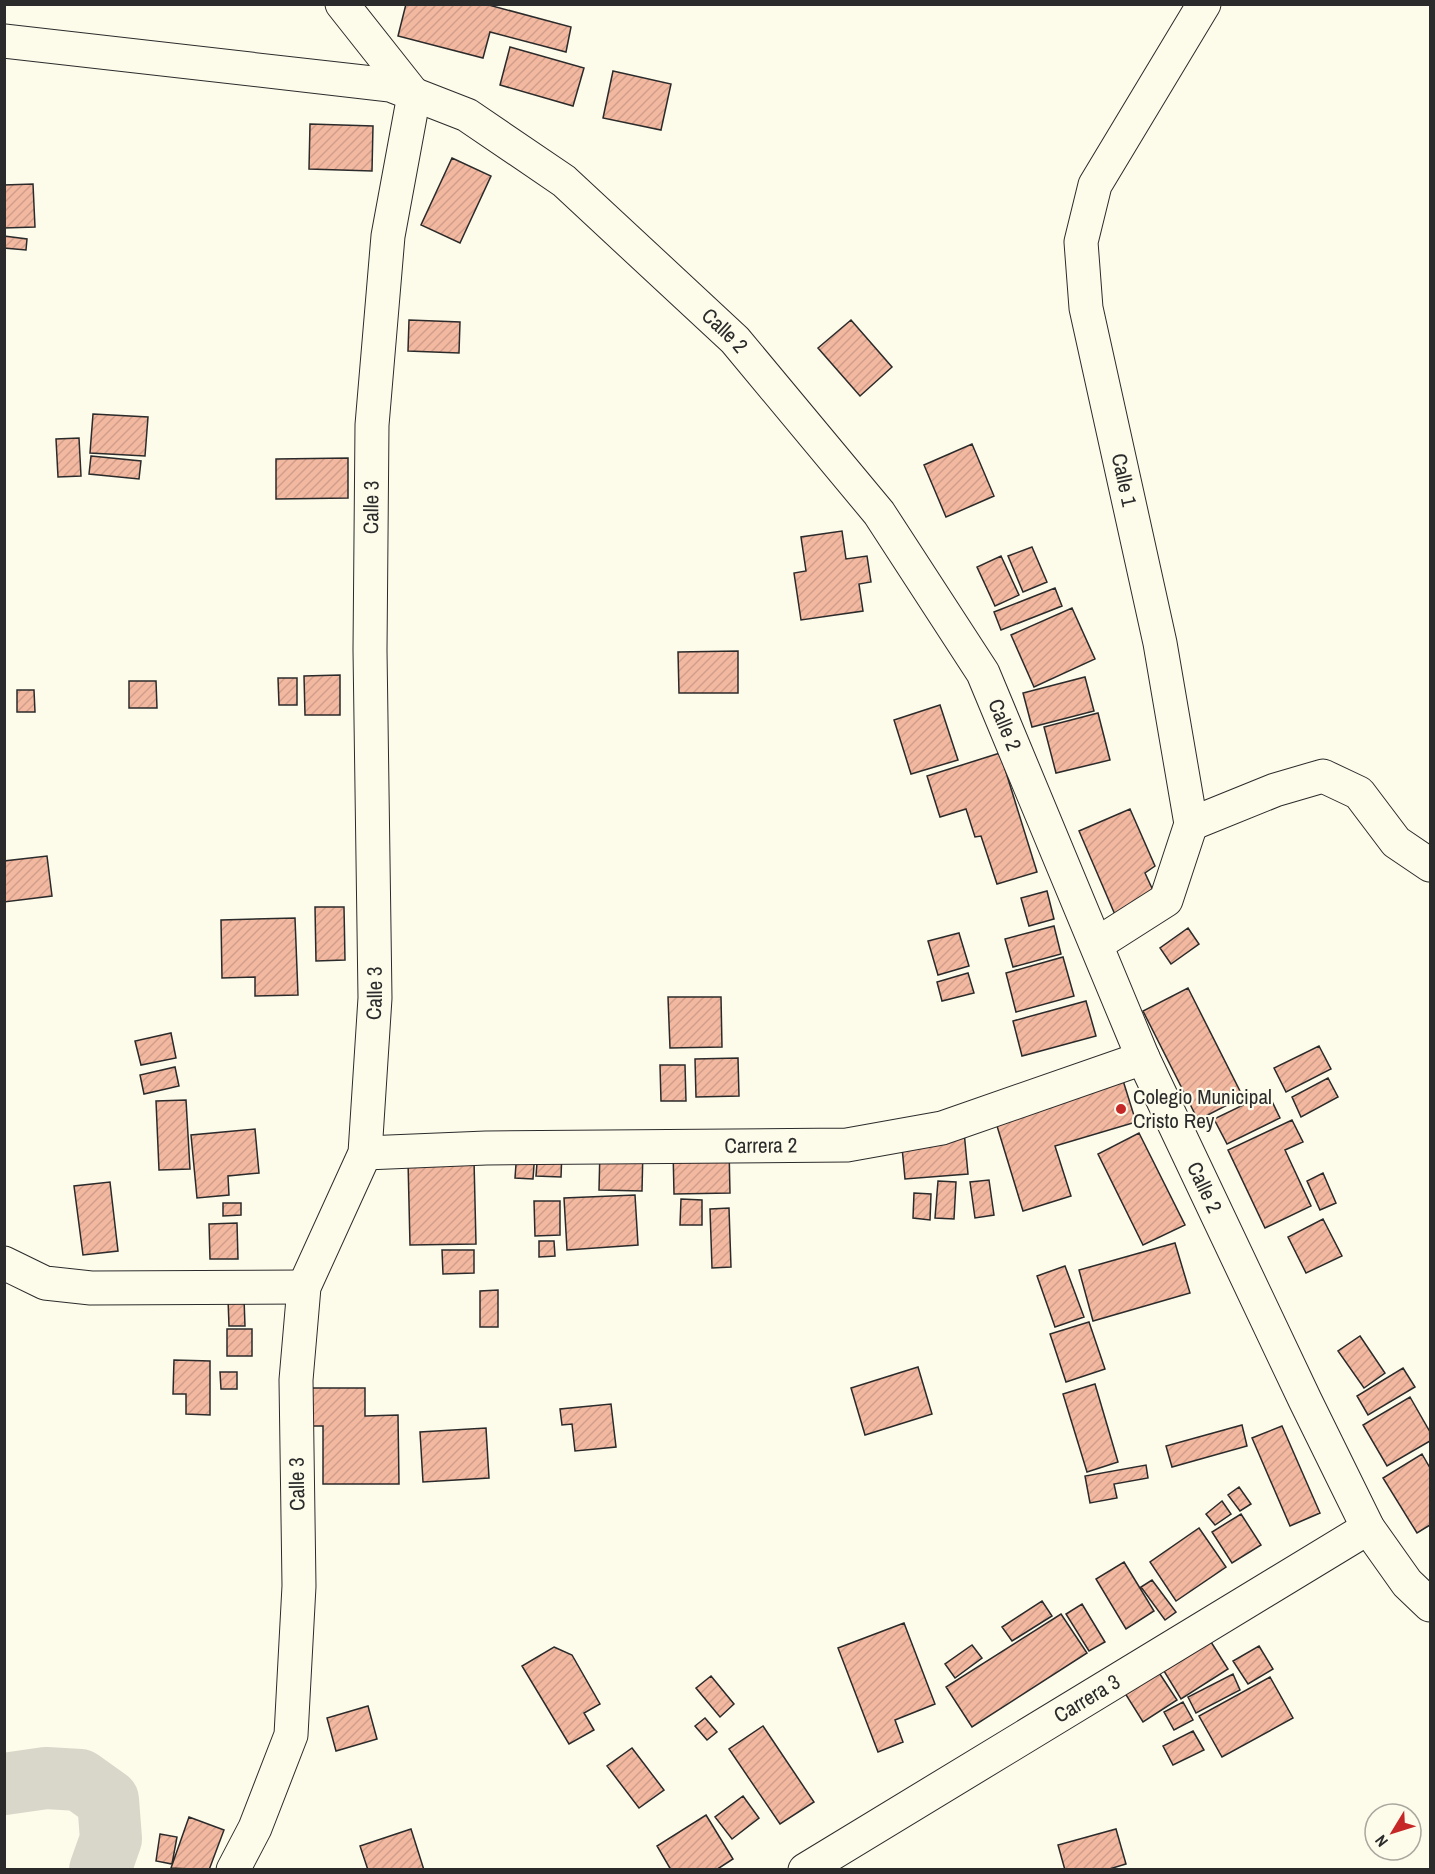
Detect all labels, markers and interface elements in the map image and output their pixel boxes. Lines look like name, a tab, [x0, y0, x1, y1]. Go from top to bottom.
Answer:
street label: Calle 2	[696, 301, 755, 359]
street label: Calle 1	[1105, 451, 1144, 510]
street label: Calle 3	[356, 480, 386, 534]
street label: Calle 2	[981, 694, 1029, 755]
street label: Calle 3	[359, 966, 389, 1021]
place label: Colegio Municipal Cristo Rey	[1133, 1082, 1272, 1135]
marker: Colegio Municipal Cristo Rey	[1114, 1102, 1128, 1116]
street label: Carrera 2	[724, 1130, 797, 1160]
street label: Calle 2	[1180, 1157, 1229, 1218]
street label: Calle 3	[282, 1457, 311, 1511]
street label: Carrera 3	[1048, 1667, 1125, 1730]
north arrow	[1363, 1802, 1423, 1862]
text: N	[1370, 1831, 1393, 1852]

